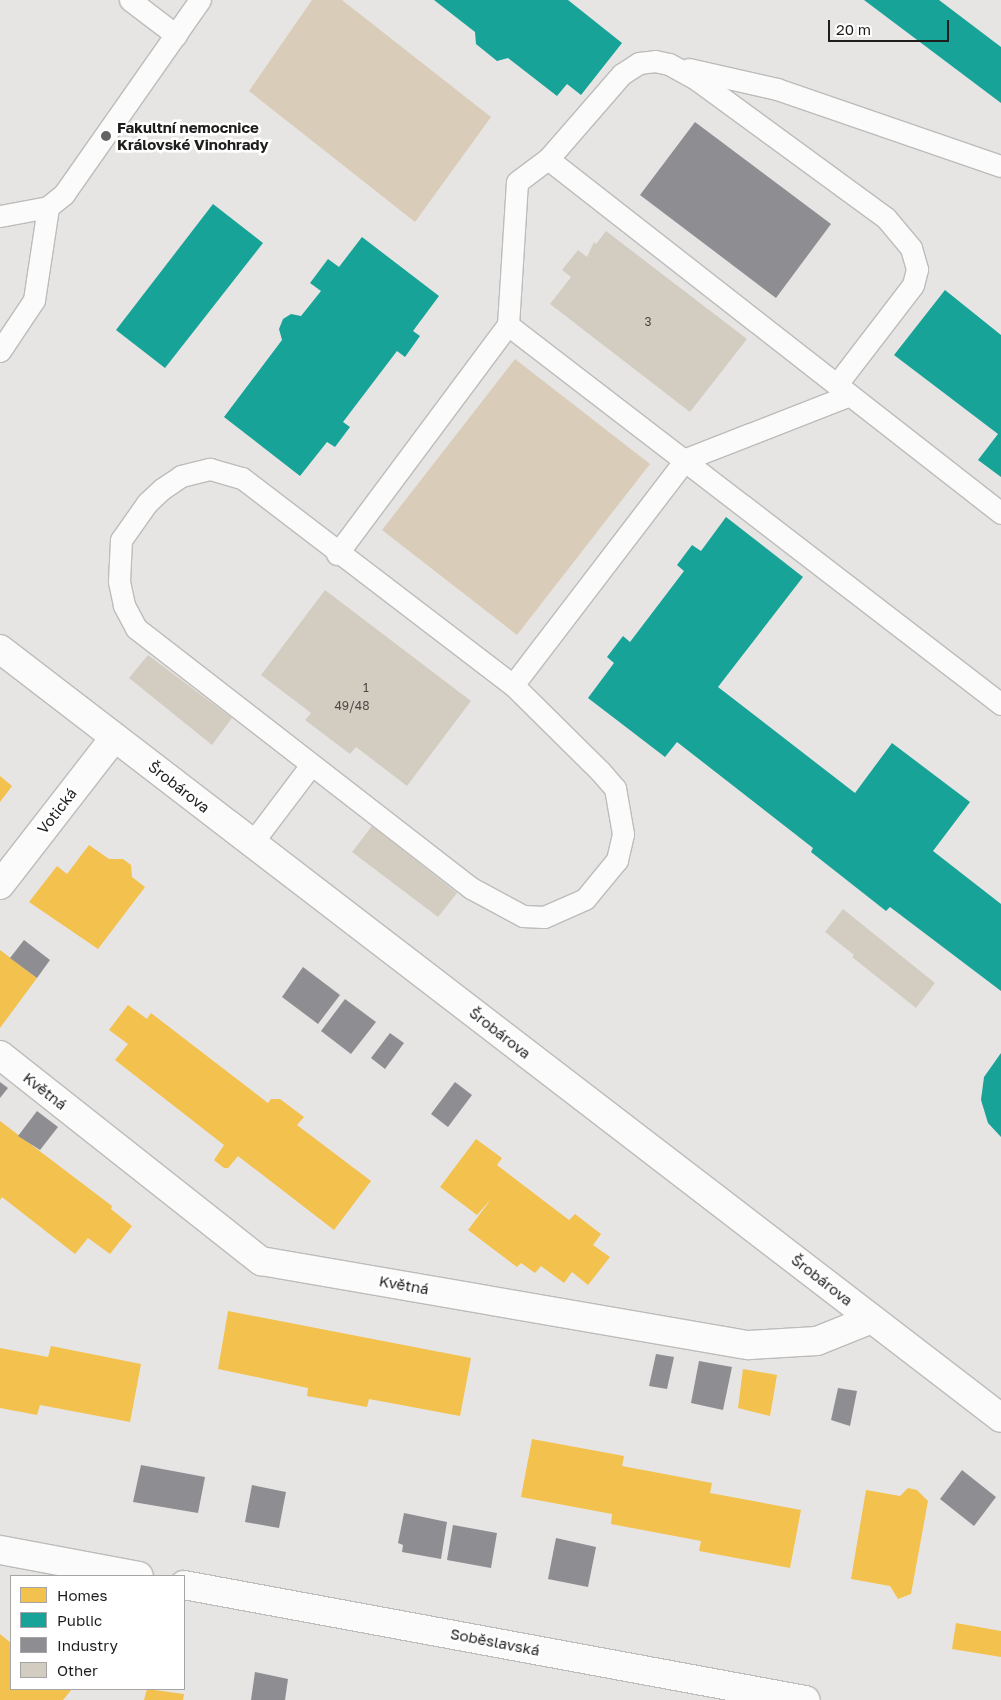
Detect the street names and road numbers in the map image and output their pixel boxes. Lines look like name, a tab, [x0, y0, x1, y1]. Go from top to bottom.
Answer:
street label: Šrobárova	[145, 757, 213, 817]
street label: Votická	[34, 785, 80, 837]
street label: Šrobárova	[466, 1003, 534, 1063]
street label: Květná	[20, 1068, 70, 1114]
street label: Šrobárova	[788, 1250, 856, 1310]
street label: Květná	[378, 1272, 430, 1298]
street label: Soběslavská	[449, 1625, 541, 1659]

